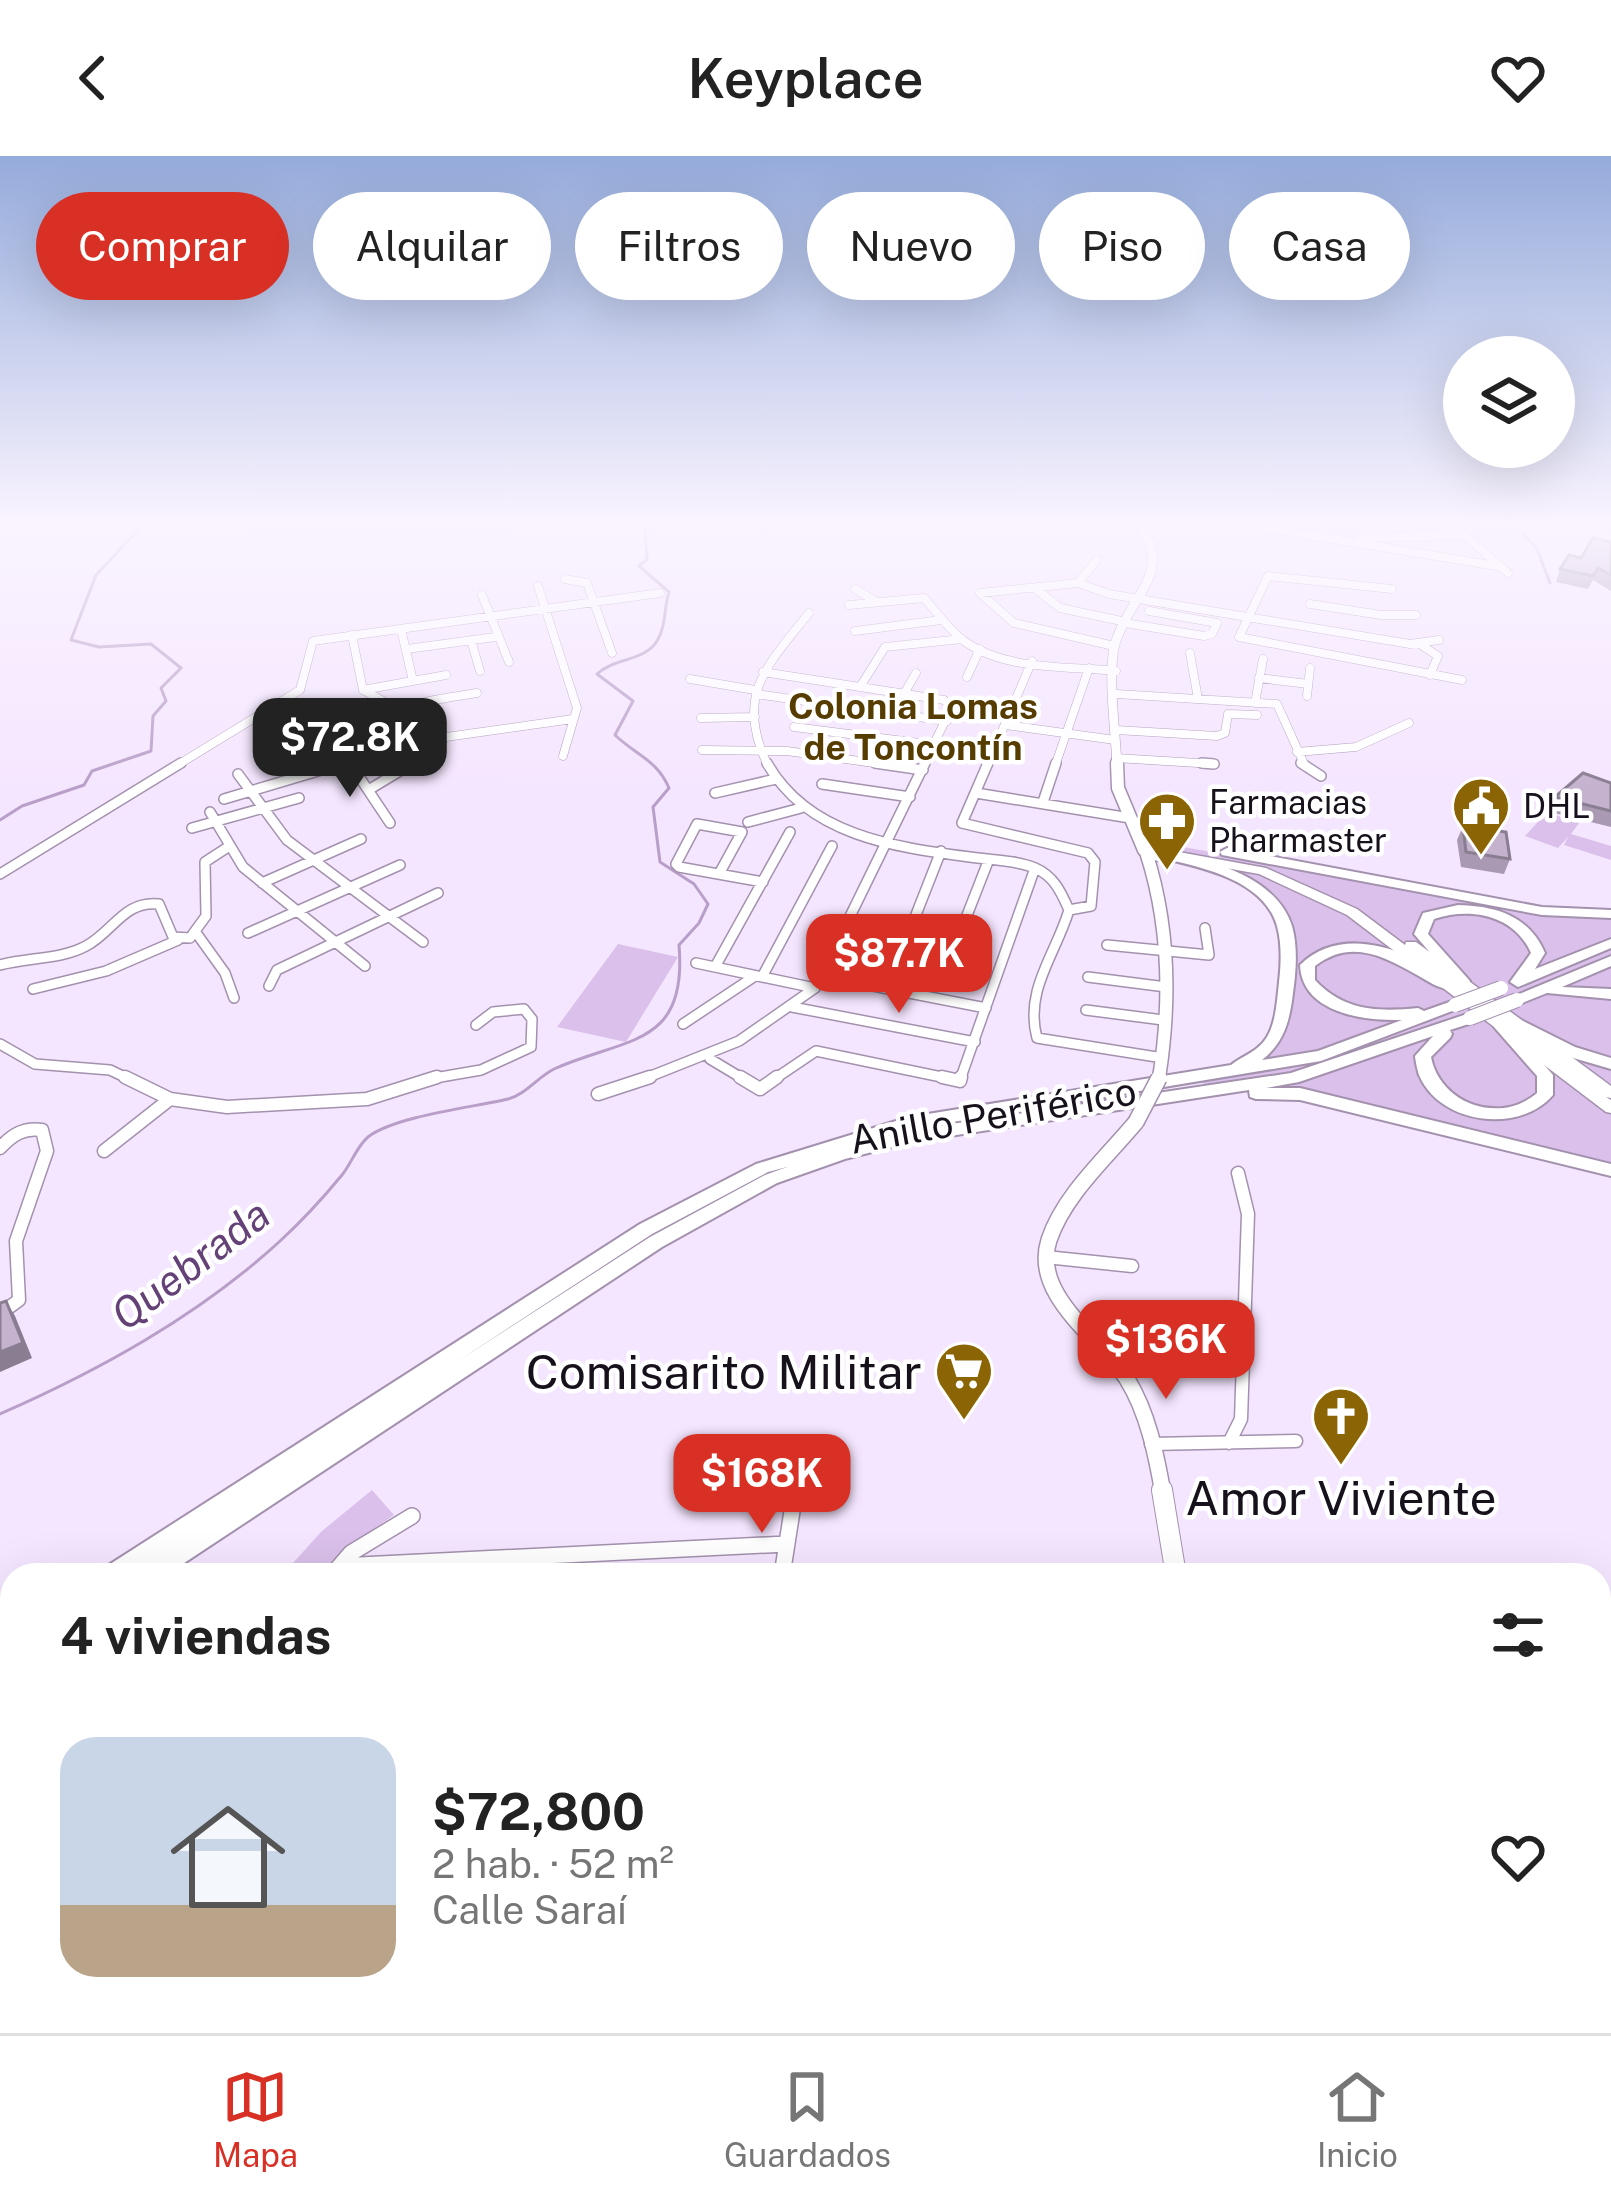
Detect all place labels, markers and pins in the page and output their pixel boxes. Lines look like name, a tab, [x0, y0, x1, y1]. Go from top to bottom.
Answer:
pin: $72.8K	[252, 698, 448, 800]
public building icon: DHL	[1450, 775, 1512, 857]
place label: Farmacias Pharmaster	[1209, 783, 1387, 859]
place label: DHL	[1523, 787, 1590, 825]
pharmacy icon: Farmacias Pharmaster	[1136, 790, 1198, 872]
pin: $87.7K	[801, 914, 997, 1016]
pin: $136K	[1082, 1300, 1250, 1402]
supermarket icon: Comisarito Militar	[933, 1340, 995, 1422]
place label: Comisarito Militar	[526, 1343, 922, 1400]
church icon: Amor Viviente	[1310, 1385, 1372, 1467]
pin: $168K	[678, 1434, 846, 1536]
place label: Amor Viviente	[1185, 1469, 1497, 1526]

